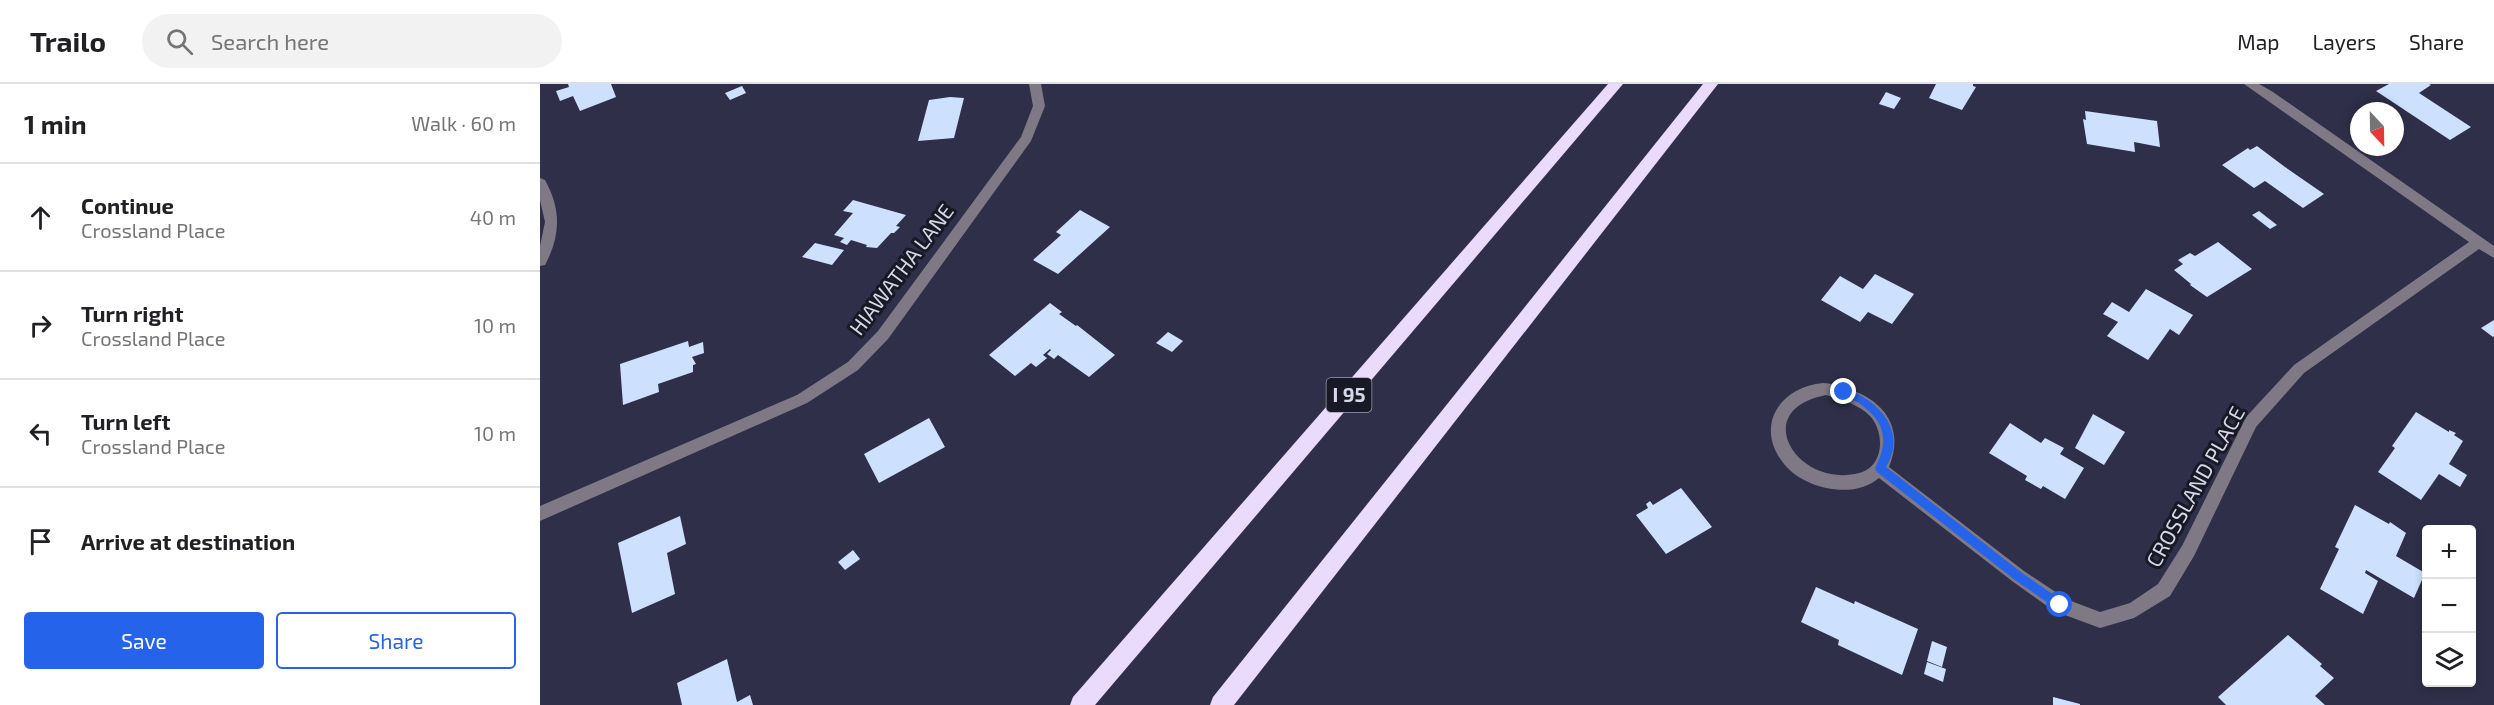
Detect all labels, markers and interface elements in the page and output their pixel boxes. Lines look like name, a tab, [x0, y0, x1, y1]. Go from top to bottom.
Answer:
search box	[142, 14, 562, 68]
text: Trailo	[30, 24, 106, 58]
icon: search	[163, 25, 196, 58]
text: Search here	[211, 28, 329, 54]
text: Map	[2237, 29, 2279, 54]
text: Layers	[2312, 29, 2376, 54]
text: Share	[2409, 29, 2464, 54]
north arrow	[2350, 102, 2404, 156]
text: 1 min	[24, 108, 87, 139]
text: Walk · 60 m	[411, 111, 516, 135]
text: Continue	[81, 192, 174, 218]
street label: HIAWATHA LANE	[843, 199, 958, 339]
icon: ahead	[24, 201, 57, 234]
text: 40 m	[470, 205, 516, 229]
text: Crossland Place	[81, 218, 225, 242]
text: Turn right	[81, 300, 183, 326]
icon: right	[24, 309, 57, 342]
text: 10 m	[474, 313, 516, 337]
text: Crossland Place	[81, 326, 225, 350]
road number: I 95	[1326, 378, 1372, 412]
route end	[1830, 378, 1856, 404]
street label: CROSSLAND PLACE	[2140, 402, 2249, 571]
text: Turn left	[81, 408, 170, 434]
icon: left	[24, 417, 57, 450]
text: 10 m	[474, 421, 516, 445]
text: Crossland Place	[81, 434, 225, 458]
icon: arrive	[24, 525, 57, 558]
map controls	[2422, 525, 2476, 687]
button: +	[2422, 525, 2476, 579]
text: Arrive at destination	[81, 528, 295, 554]
button: −	[2422, 579, 2476, 633]
route start	[2046, 591, 2072, 617]
button: Save	[24, 612, 264, 669]
button: Share	[276, 612, 516, 669]
button: layers	[2422, 633, 2476, 687]

